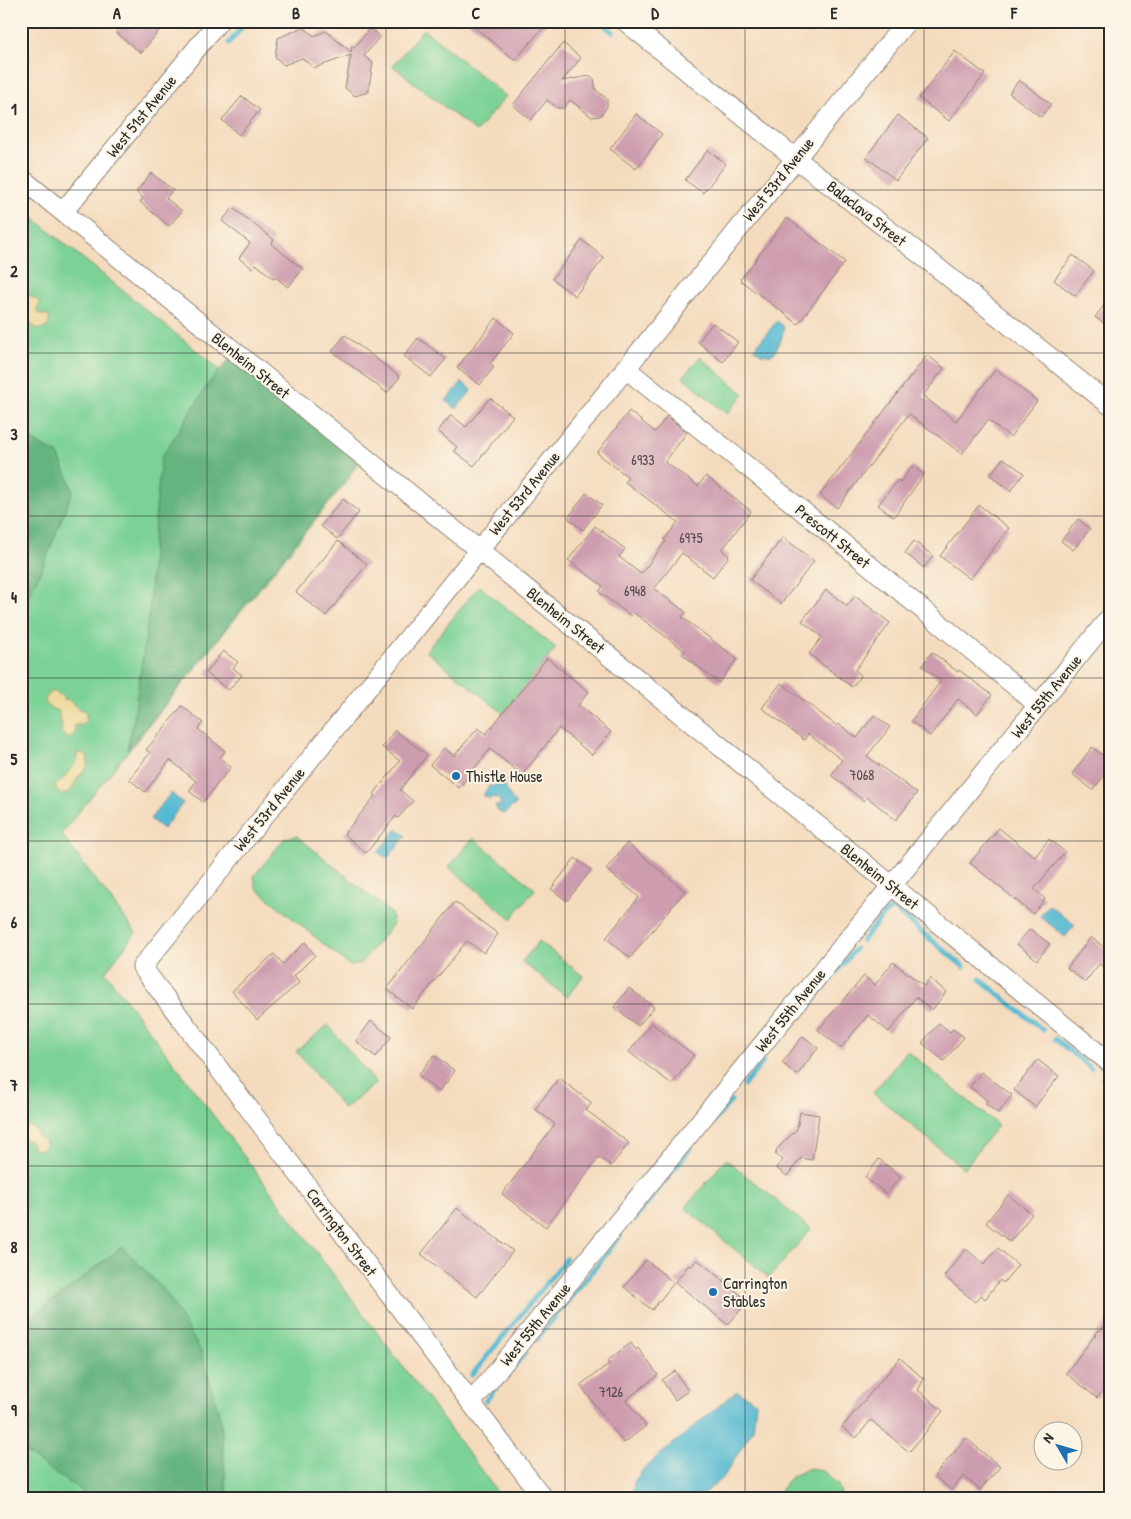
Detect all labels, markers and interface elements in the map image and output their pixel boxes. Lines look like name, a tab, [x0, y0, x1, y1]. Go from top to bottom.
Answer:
text: A	[113, 2, 121, 24]
text: B	[292, 2, 300, 24]
text: C	[472, 2, 481, 24]
text: D	[651, 2, 659, 24]
text: E	[830, 2, 838, 24]
text: F	[1010, 2, 1018, 24]
street label: West 51st Avenue	[101, 70, 181, 162]
text: 1	[11, 98, 17, 120]
street label: West 53rd Avenue	[737, 132, 819, 226]
street label: Balaclava Street	[823, 175, 912, 251]
text: 2	[10, 260, 18, 282]
street label: Blenheim Street	[207, 327, 295, 404]
text: 3	[10, 423, 18, 445]
street label: West 53rd Avenue	[483, 446, 565, 540]
house number: 6933	[631, 450, 655, 469]
street label: Prescott Street	[791, 499, 876, 573]
house number: 6975	[679, 528, 703, 547]
house number: 6948	[624, 581, 646, 600]
street label: Blenheim Street	[522, 582, 610, 659]
text: 4	[11, 586, 17, 608]
street label: West 55th Avenue	[1005, 649, 1087, 742]
text: 5	[11, 748, 18, 770]
street label: West 53rd Avenue	[228, 762, 310, 856]
place label: Thistle House	[466, 765, 543, 787]
house number: 7068	[850, 765, 874, 784]
marker: Thistle House	[450, 770, 462, 782]
street label: Blenheim Street	[836, 838, 924, 915]
text: 6	[11, 911, 18, 933]
street label: West 55th Avenue	[749, 963, 831, 1056]
text: 7	[9, 1074, 18, 1096]
street label: Carrington Street	[301, 1183, 383, 1281]
text: 8	[11, 1236, 18, 1258]
place label: Carrington Stables	[723, 1272, 787, 1312]
street label: West 55th Avenue	[494, 1277, 576, 1370]
marker: Carrington Stables	[707, 1286, 719, 1298]
house number: 7126	[599, 1382, 623, 1401]
text: 9	[11, 1399, 17, 1421]
north arrow	[1034, 1422, 1084, 1472]
text: N	[1038, 1428, 1057, 1446]

